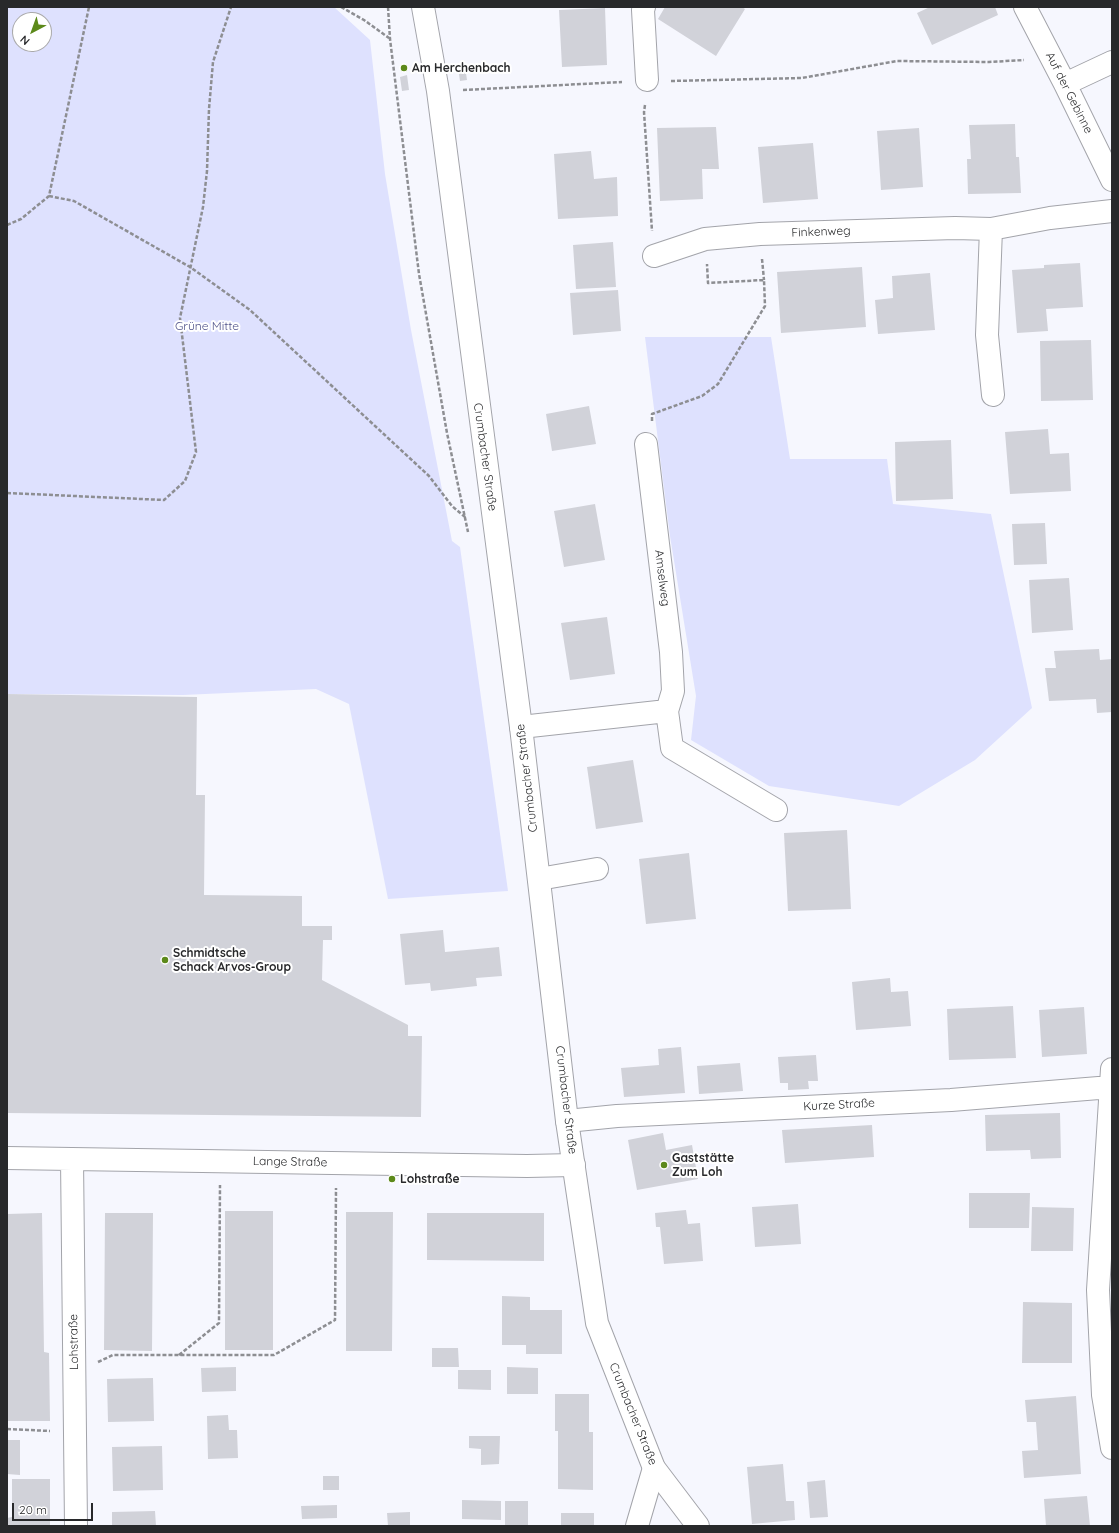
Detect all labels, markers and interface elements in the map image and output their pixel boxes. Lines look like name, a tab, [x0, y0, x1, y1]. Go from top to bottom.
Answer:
north arrow	[12, 12, 52, 52]
text: N	[17, 32, 32, 48]
street label: Auf der Gebinne	[1042, 50, 1096, 136]
place label: Am Herchenbach	[412, 61, 511, 75]
marker: Am Herchenbach	[399, 63, 409, 73]
street label: Finkenweg	[791, 224, 851, 240]
park label: Grüne Mitte	[175, 319, 239, 333]
street label: Crumbacher Straße	[470, 402, 500, 512]
street label: Amselweg	[651, 549, 673, 607]
street label: Crumbacher Straße	[513, 723, 541, 833]
place label: Schmidtsche Schack Arvos-Group	[173, 946, 291, 974]
marker: Schmidtsche Schack Arvos-Group	[160, 955, 170, 965]
street label: Crumbacher Straße	[552, 1045, 580, 1155]
street label: Kurze Straße	[803, 1096, 875, 1114]
place label: Gaststätte Zum Loh	[672, 1151, 734, 1179]
street label: Lange Straße	[253, 1154, 327, 1170]
marker: Gaststätte Zum Loh	[659, 1160, 669, 1170]
place label: Lohstraße	[400, 1172, 460, 1186]
marker: Lohstraße	[387, 1174, 397, 1184]
street label: Lohstraße	[66, 1314, 82, 1370]
street label: Crumbacher Straße	[606, 1361, 660, 1467]
scale bar	[14, 1495, 95, 1521]
text: 20 m	[19, 1502, 47, 1517]

